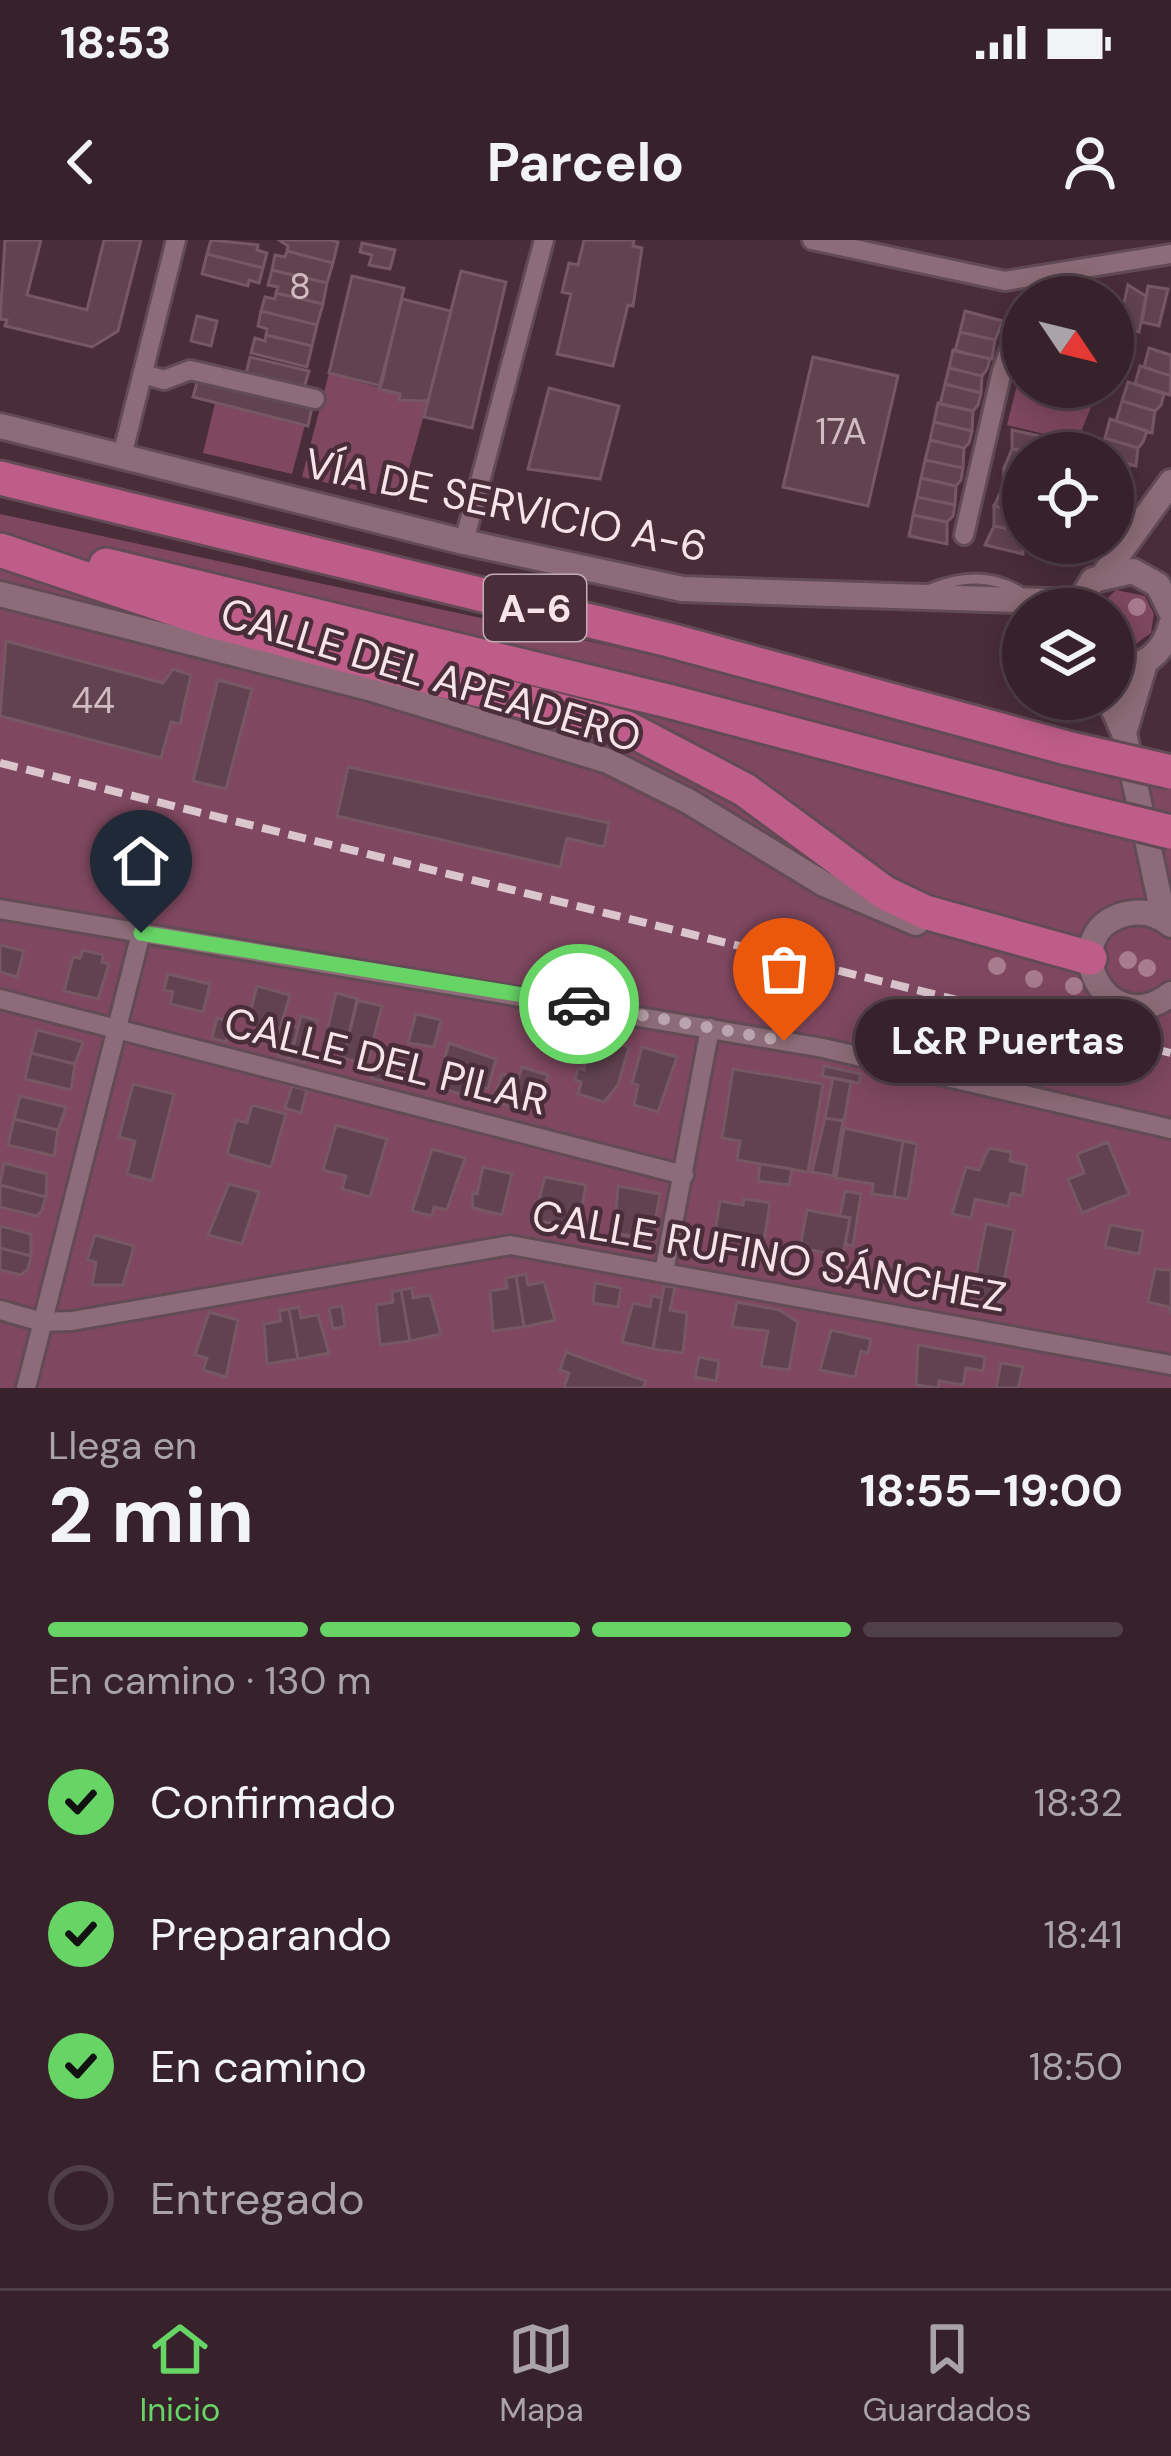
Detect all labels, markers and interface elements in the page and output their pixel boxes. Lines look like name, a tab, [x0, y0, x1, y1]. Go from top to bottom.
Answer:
text: 18:53	[60, 13, 171, 72]
text: Parcelo	[487, 127, 684, 198]
icon: back	[48, 129, 114, 195]
icon: person	[1057, 129, 1123, 195]
house number: 8	[289, 263, 311, 310]
north arrow	[1002, 276, 1134, 408]
map controls	[1002, 276, 1134, 720]
house number: 17A	[815, 408, 867, 455]
button: locate	[1002, 432, 1134, 564]
street label: VÍA DE SERVICIO A-6	[300, 435, 712, 575]
road number: A-6	[484, 575, 586, 641]
street label: CALLE DEL APEADERO	[214, 585, 648, 765]
button: layers	[1002, 588, 1134, 720]
house number: 44	[71, 677, 115, 724]
pin	[90, 810, 192, 933]
icon: home	[108, 828, 174, 894]
pin	[733, 918, 835, 1041]
icon: bag	[751, 936, 817, 1002]
courier	[519, 944, 639, 1064]
icon: car	[546, 971, 612, 1037]
street label: CALLE DEL PILAR	[218, 994, 554, 1128]
callout: L&R Puertas	[856, 999, 1162, 1083]
text: L&R Puertas	[891, 1015, 1125, 1066]
street label: CALLE RUFINO SÁNCHEZ	[528, 1187, 1010, 1325]
text: Llega en	[48, 1420, 197, 1471]
text: 18:55–19:00	[860, 1461, 1123, 1520]
text: 2 min	[48, 1465, 254, 1566]
text: En camino · 130 m	[48, 1655, 371, 1706]
icon: check	[48, 1769, 114, 1835]
text: Confirmado	[150, 1773, 396, 1832]
text: 18:32	[1034, 1777, 1123, 1828]
icon: check	[48, 1901, 114, 1967]
text: Preparando	[150, 1905, 392, 1964]
text: 18:41	[1043, 1909, 1123, 1960]
icon: check	[48, 2033, 114, 2099]
text: En camino	[150, 2037, 367, 2096]
text: 18:50	[1029, 2041, 1123, 2092]
text: Entregado	[150, 2169, 365, 2228]
tab: Inicio	[139, 2316, 220, 2431]
tab: Mapa	[499, 2316, 584, 2431]
tab: Guardados	[863, 2316, 1032, 2431]

